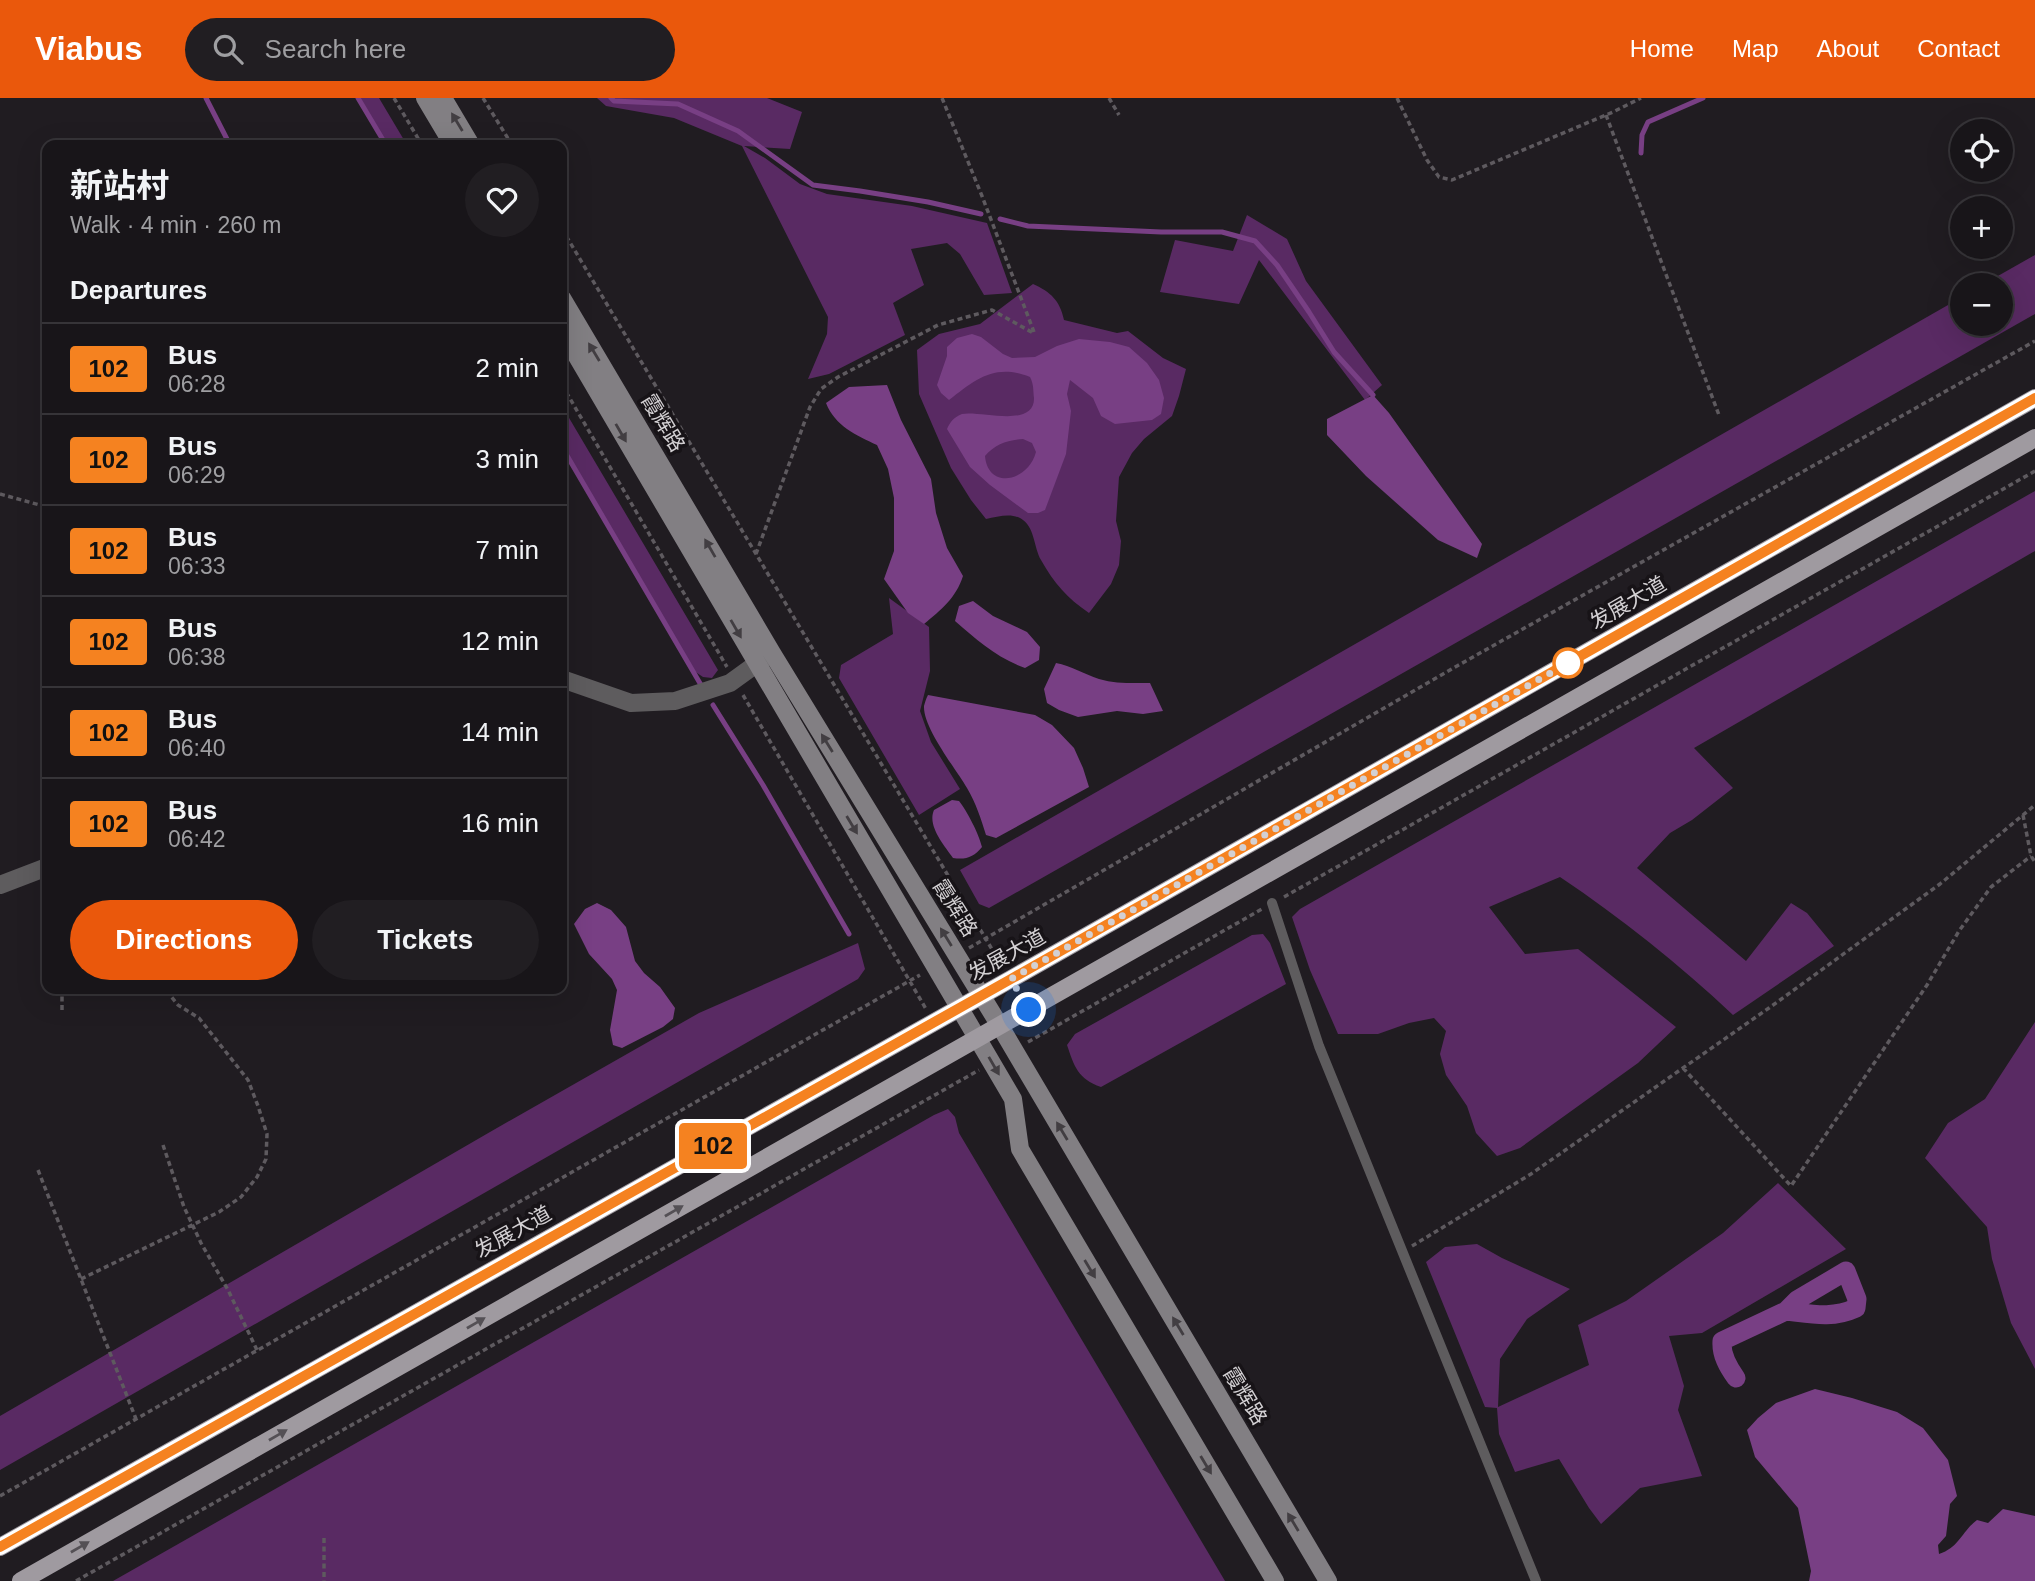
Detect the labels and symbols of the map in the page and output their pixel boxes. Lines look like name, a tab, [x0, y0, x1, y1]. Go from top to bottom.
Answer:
one-way arrow	[451, 112, 464, 131]
one-way arrow	[588, 343, 601, 362]
street label: 霞辉路	[637, 390, 690, 456]
one-way arrow	[615, 423, 627, 442]
one-way arrow	[704, 539, 716, 558]
street label: 发展大道	[1586, 572, 1670, 634]
one-way arrow	[730, 619, 742, 638]
unlabelled marker	[1553, 648, 1583, 678]
one-way arrow	[821, 734, 834, 753]
one-way arrow	[845, 815, 858, 834]
street label: 霞辉路	[929, 875, 982, 941]
street label: 发展大道	[964, 924, 1049, 985]
one-way arrow	[940, 928, 953, 947]
your location	[1011, 992, 1046, 1027]
one-way arrow	[988, 1057, 1000, 1076]
one-way arrow	[1056, 1121, 1068, 1140]
line badge: 102	[673, 1123, 753, 1169]
street label: 发展大道	[470, 1201, 555, 1262]
one-way arrow	[664, 1205, 684, 1217]
one-way arrow	[1084, 1259, 1096, 1279]
one-way arrow	[466, 1317, 486, 1329]
one-way arrow	[1171, 1317, 1184, 1336]
street label: 霞辉路	[1219, 1363, 1272, 1429]
one-way arrow	[268, 1429, 288, 1441]
one-way arrow	[1200, 1455, 1212, 1474]
one-way arrow	[1287, 1513, 1300, 1532]
one-way arrow	[71, 1541, 90, 1553]

